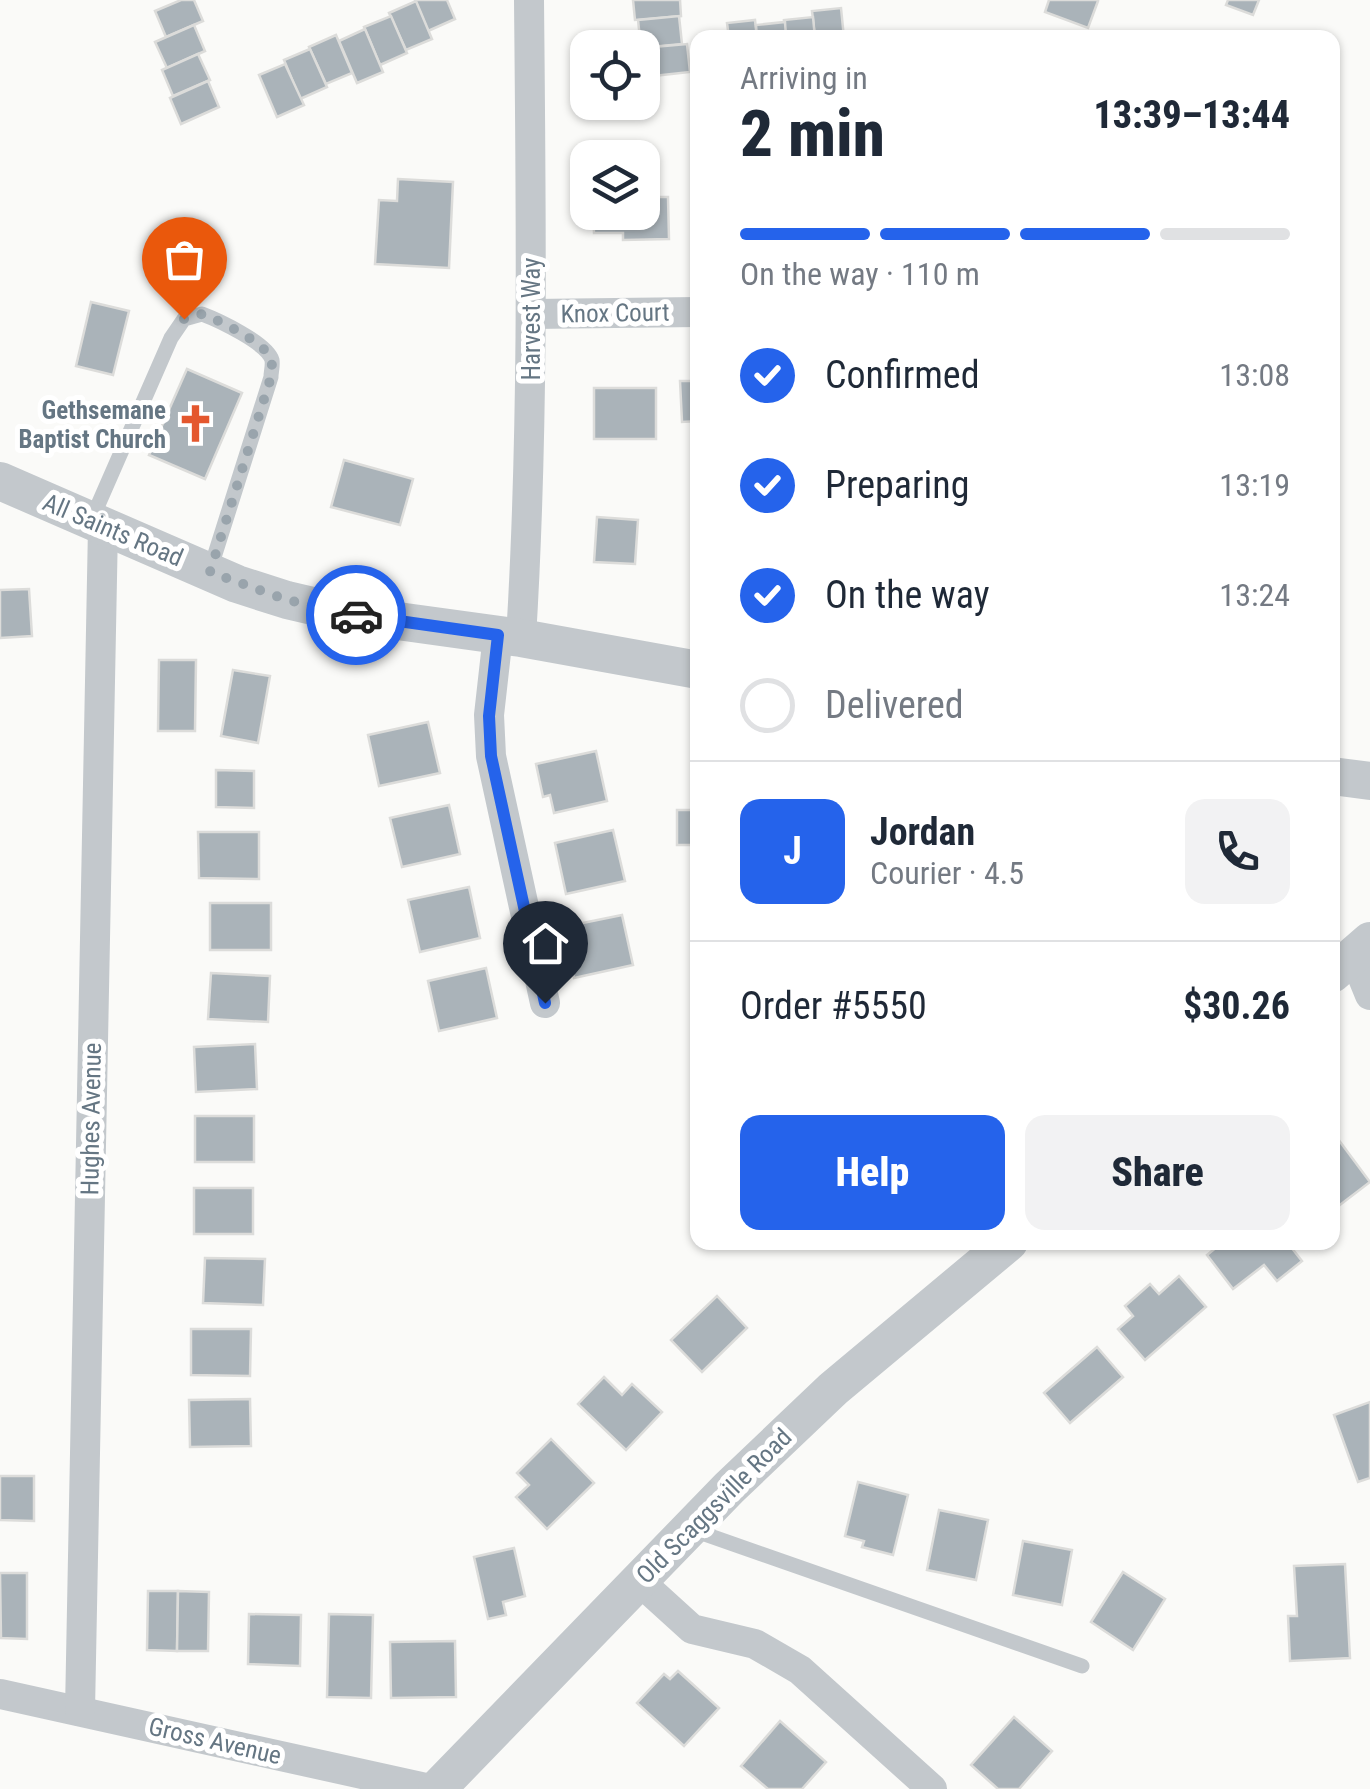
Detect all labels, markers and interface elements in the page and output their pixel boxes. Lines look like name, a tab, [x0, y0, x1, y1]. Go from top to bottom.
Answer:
map controls	[570, 30, 660, 230]
button: locate	[570, 30, 660, 120]
text: Arriving in	[740, 59, 868, 97]
text: 13:39–13:44	[1093, 93, 1290, 137]
text: 2 min	[740, 96, 885, 172]
button: layers	[570, 140, 660, 230]
pin	[142, 217, 227, 320]
icon: bag	[157, 232, 212, 287]
text: On the way · 110 m	[740, 255, 980, 293]
street label: Harvest Way	[517, 258, 546, 380]
street label: Knox Court	[560, 298, 670, 328]
icon: check	[740, 348, 795, 403]
text: Confirmed	[825, 353, 980, 397]
text: 13:08	[1219, 356, 1290, 394]
place label: Gethsemane Baptist Church	[18, 396, 166, 454]
church icon: Gethsemane Baptist Church	[175, 403, 217, 445]
icon: check	[740, 458, 795, 513]
text: Preparing	[825, 463, 970, 507]
text: 13:19	[1219, 466, 1290, 504]
street label: All Saints Road	[39, 488, 187, 572]
courier	[306, 565, 406, 665]
icon: check	[740, 568, 795, 623]
text: On the way	[825, 573, 990, 617]
text: 13:24	[1219, 576, 1290, 614]
icon: car	[329, 588, 384, 643]
text: Delivered	[825, 683, 964, 727]
button: phone	[1185, 799, 1290, 904]
text: Jordan	[870, 810, 975, 854]
text: J	[783, 829, 802, 873]
text: Courier · 4.5	[870, 854, 1024, 892]
pin	[503, 901, 588, 1004]
icon: home	[518, 916, 573, 971]
text: Order #5550	[740, 984, 927, 1028]
text: $30.26	[1183, 984, 1290, 1028]
street label: Hughes Avenue	[75, 1042, 107, 1196]
button: Help	[740, 1115, 1005, 1230]
button: Share	[1025, 1115, 1290, 1230]
street label: Old Scaggsville Road	[631, 1423, 797, 1589]
street label: Gross Avenue	[146, 1712, 284, 1770]

